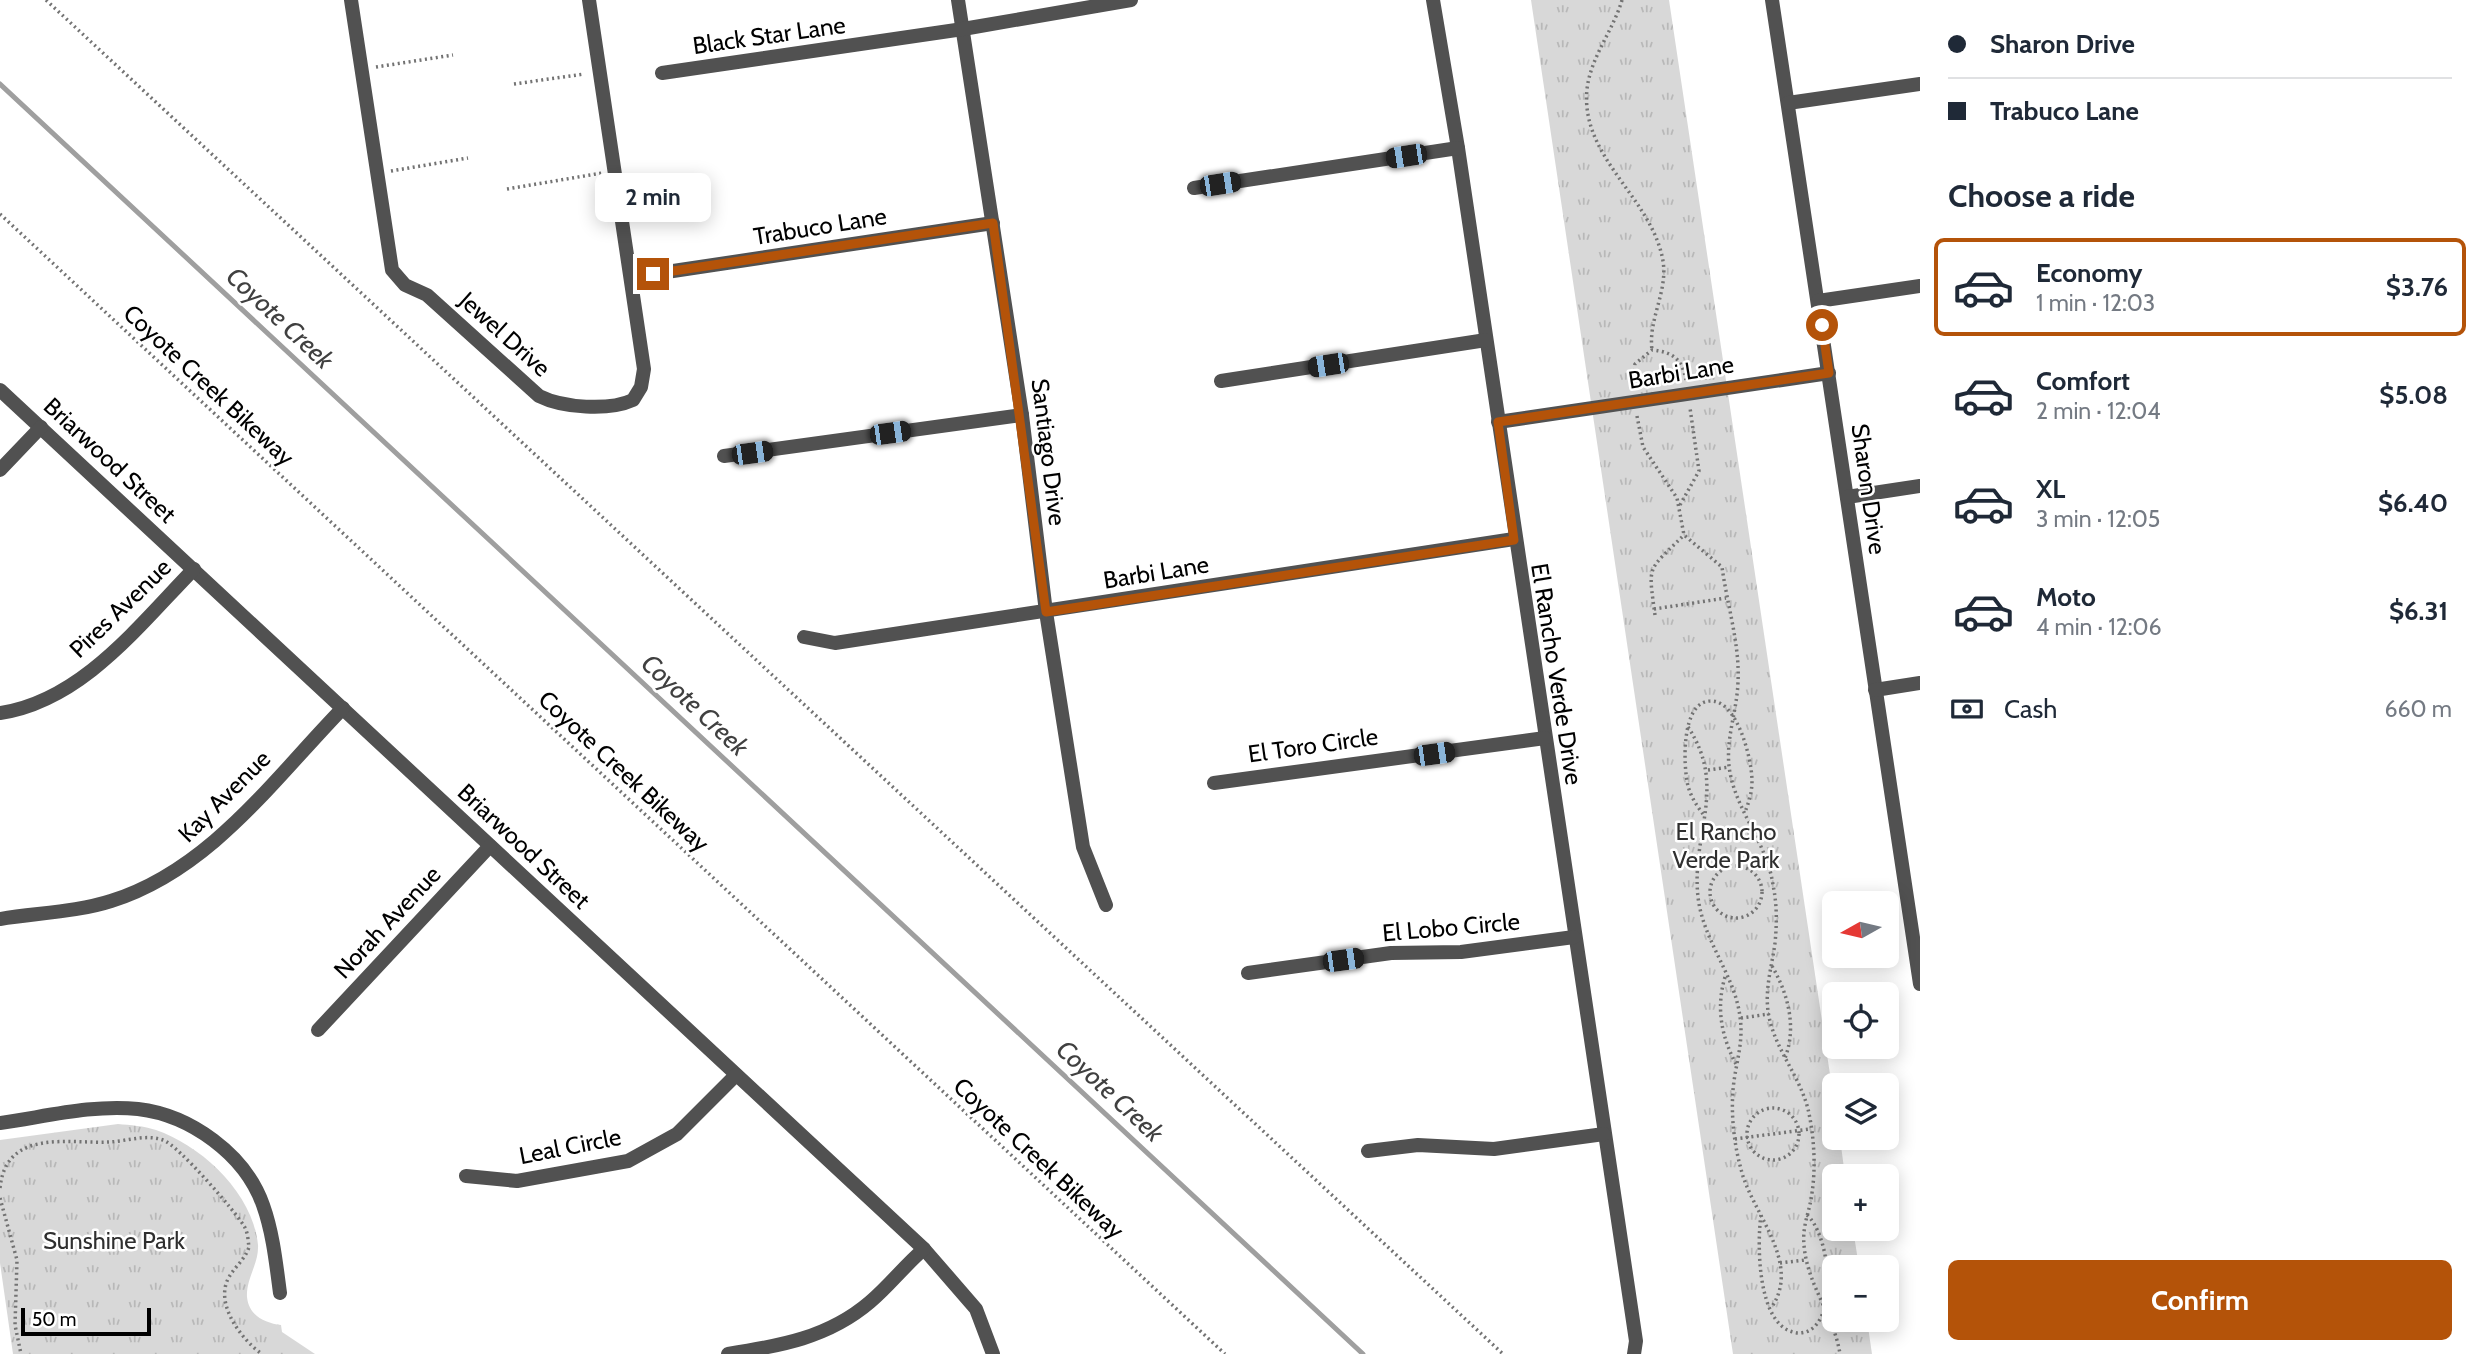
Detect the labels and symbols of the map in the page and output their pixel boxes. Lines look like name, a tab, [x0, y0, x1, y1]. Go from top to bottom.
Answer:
street label: Black Star Lane	[691, 10, 847, 60]
car	[1384, 142, 1429, 170]
car	[1198, 170, 1243, 198]
callout: 2 min	[595, 173, 711, 222]
street label: Trabuco Lane	[752, 201, 888, 251]
route end	[637, 258, 669, 290]
water label: Coyote Creek	[220, 260, 341, 376]
street label: Jewel Drive	[453, 285, 557, 382]
street label: Coyote Creek Bikeway	[118, 298, 300, 472]
route start	[1806, 309, 1838, 341]
street label: Barbi Lane	[1626, 349, 1736, 395]
car	[1306, 351, 1351, 379]
street label: Santiago Drive	[1026, 377, 1072, 527]
street label: Briarwood Street	[38, 391, 182, 529]
car	[868, 420, 913, 446]
street label: Sharon Drive	[1845, 422, 1893, 556]
car	[730, 440, 775, 466]
street label: Barbi Lane	[1101, 549, 1211, 595]
street label: Pires Avenue	[63, 553, 177, 663]
street label: El Rancho Verde Drive	[1525, 561, 1589, 787]
water label: Coyote Creek	[635, 647, 756, 763]
street label: Coyote Creek Bikeway	[533, 684, 715, 858]
street label: El Toro Circle	[1246, 722, 1380, 768]
car	[1412, 741, 1457, 767]
street label: Kay Avenue	[172, 744, 276, 848]
street label: Briarwood Street	[452, 777, 596, 915]
park label: El Rancho Verde Park	[1672, 817, 1780, 874]
street label: Norah Avenue	[328, 860, 446, 984]
north arrow	[1822, 891, 1899, 968]
street label: El Lobo Circle	[1381, 907, 1521, 947]
car	[1321, 947, 1366, 973]
water label: Coyote Creek	[1050, 1033, 1171, 1149]
street label: Coyote Creek Bikeway	[948, 1071, 1130, 1245]
street label: Leal Circle	[517, 1122, 623, 1170]
park label: Sunshine Park	[43, 1226, 185, 1255]
scale bar	[21, 1305, 150, 1337]

